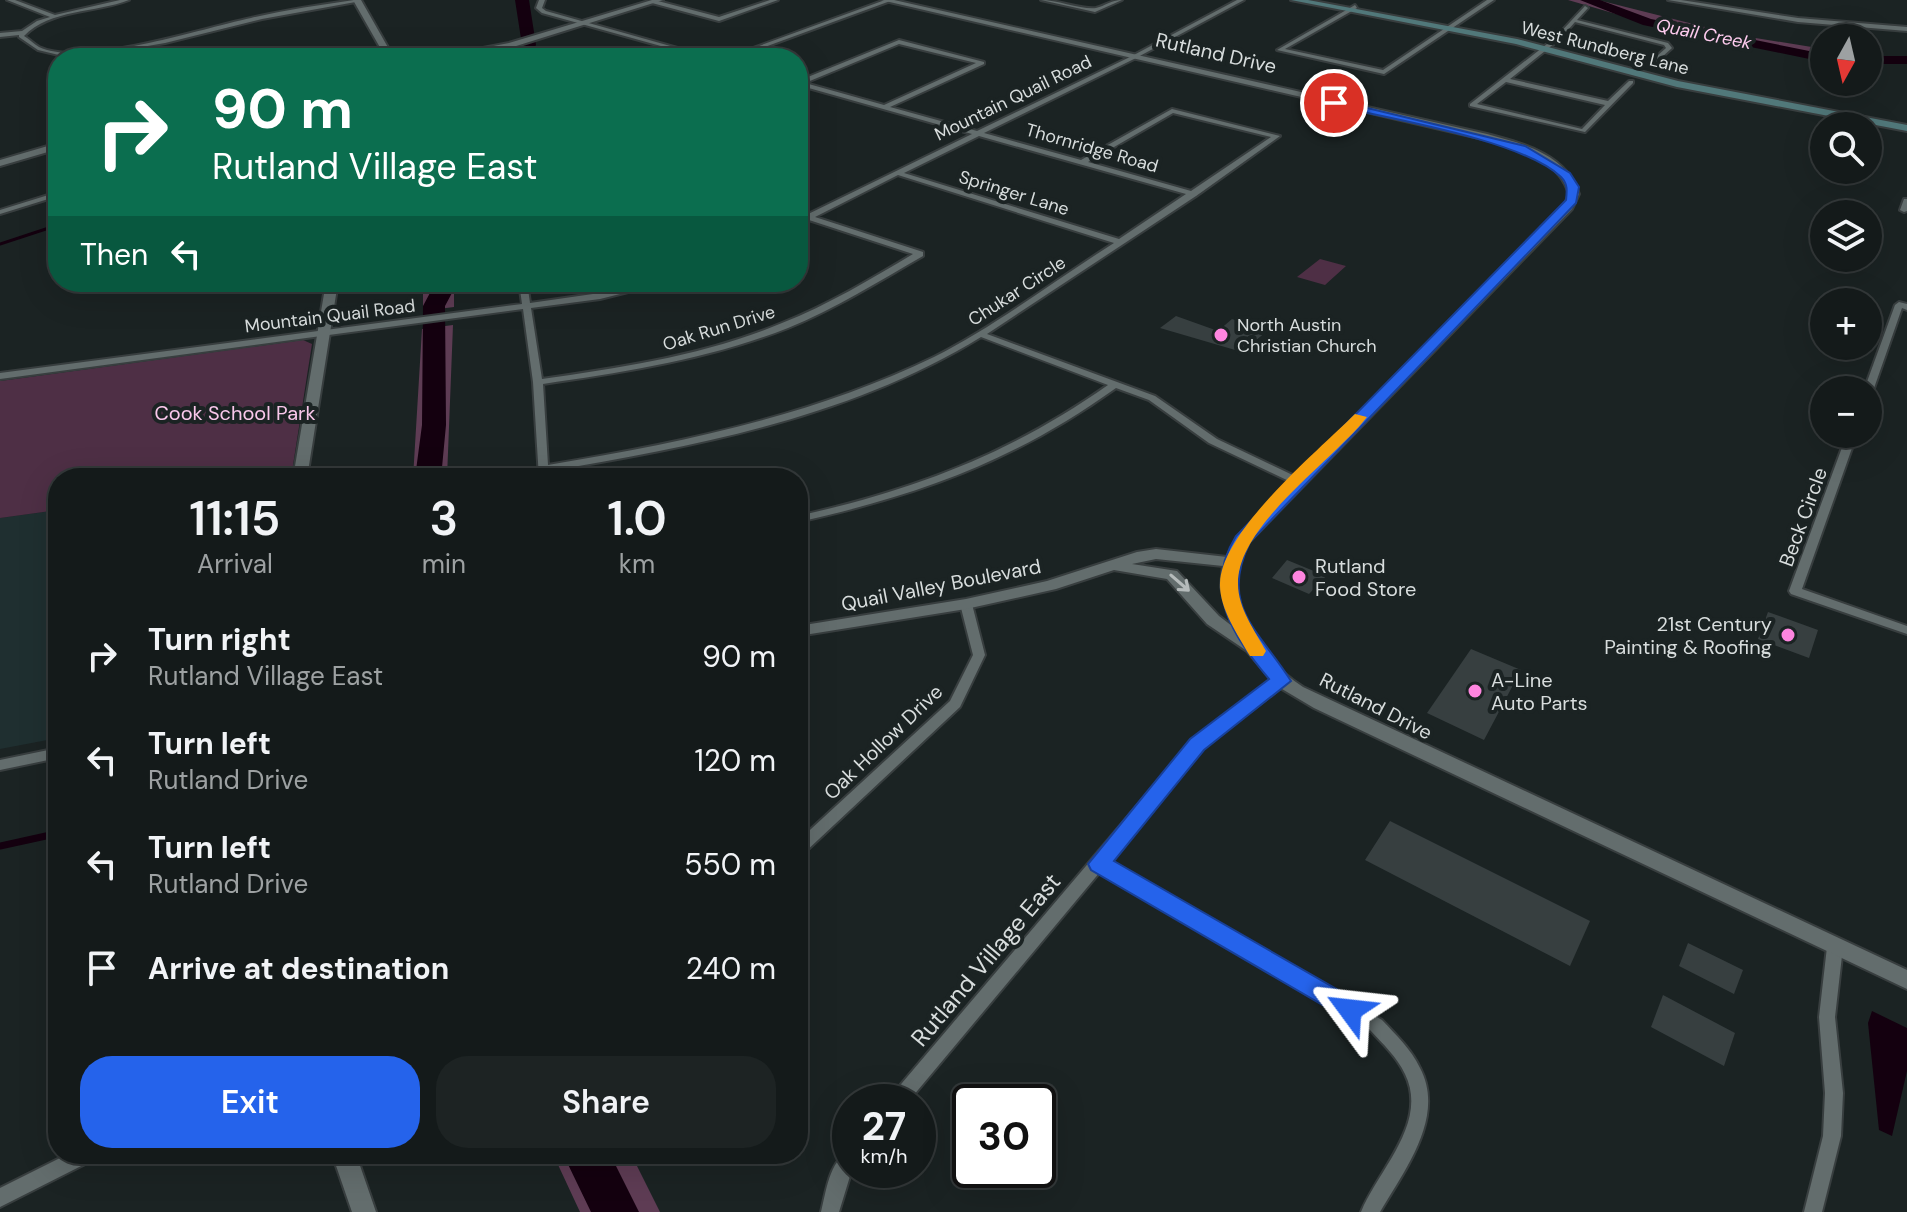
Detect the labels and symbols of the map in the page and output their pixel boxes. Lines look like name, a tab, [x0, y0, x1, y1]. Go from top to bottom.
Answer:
water label: Quail Creek	[1654, 13, 1755, 55]
street label: West Rundberg Lane	[1518, 15, 1692, 81]
north arrow	[1810, 24, 1882, 96]
street label: Rutland Drive	[1153, 26, 1279, 80]
street label: Mountain Quail Road	[931, 50, 1095, 146]
pin	[1300, 69, 1368, 137]
street label: Thornridge Road	[1023, 118, 1161, 178]
street label: Springer Lane	[956, 165, 1072, 221]
street label: Chukar Circle	[964, 250, 1070, 332]
street label: Mountain Quail Road	[243, 294, 417, 338]
street label: Oak Run Drive	[660, 300, 778, 356]
place label: North Austin Christian Church	[1237, 313, 1377, 358]
marker: North Austin Christian Church	[1212, 326, 1230, 344]
park label: Cook School Park	[155, 400, 316, 426]
street label: Beck Circle	[1773, 464, 1833, 570]
street label: Quail Valley Boulevard	[839, 553, 1043, 617]
place label: Rutland Food Store	[1315, 553, 1416, 602]
marker: Rutland Food Store	[1290, 568, 1308, 586]
one-way arrow	[1170, 574, 1190, 592]
place label: 21st Century Painting & Roofing	[1604, 611, 1772, 660]
marker: 21st Century Painting & Roofing	[1779, 626, 1797, 644]
street label: Rutland Drive	[1315, 666, 1437, 746]
place label: A-Line Auto Parts	[1491, 667, 1588, 716]
street label: Oak Hollow Drive	[818, 679, 948, 805]
marker: A-Line Auto Parts	[1466, 682, 1484, 700]
street label: Rutland Village East	[904, 867, 1067, 1053]
position arrow	[1308, 968, 1392, 1052]
speed limit sign: 30	[952, 1084, 1056, 1188]

